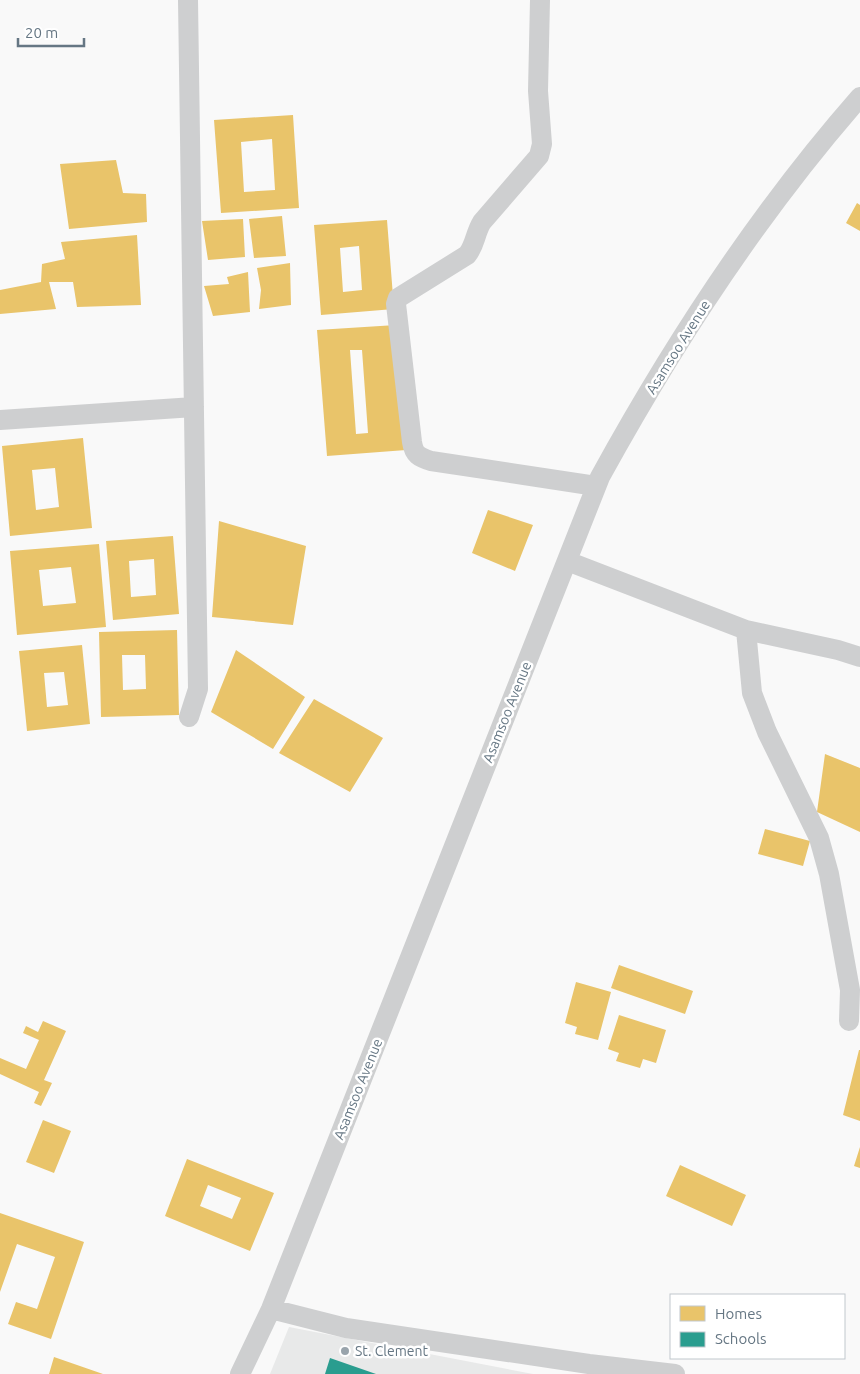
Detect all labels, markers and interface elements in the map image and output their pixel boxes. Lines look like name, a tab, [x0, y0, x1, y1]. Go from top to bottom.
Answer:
scale bar	[18, 15, 84, 47]
text: 20 m	[25, 24, 58, 41]
street label: Asamsoo Avenue	[643, 297, 713, 397]
street label: Asamsoo Avenue	[479, 659, 535, 765]
street label: Asamsoo Avenue	[330, 1036, 386, 1142]
legend	[670, 1294, 845, 1359]
text: Homes	[715, 1305, 762, 1322]
text: Schools	[715, 1330, 766, 1347]
place label: St. Clement	[355, 1343, 428, 1359]
marker: St. Clement	[339, 1345, 351, 1357]

